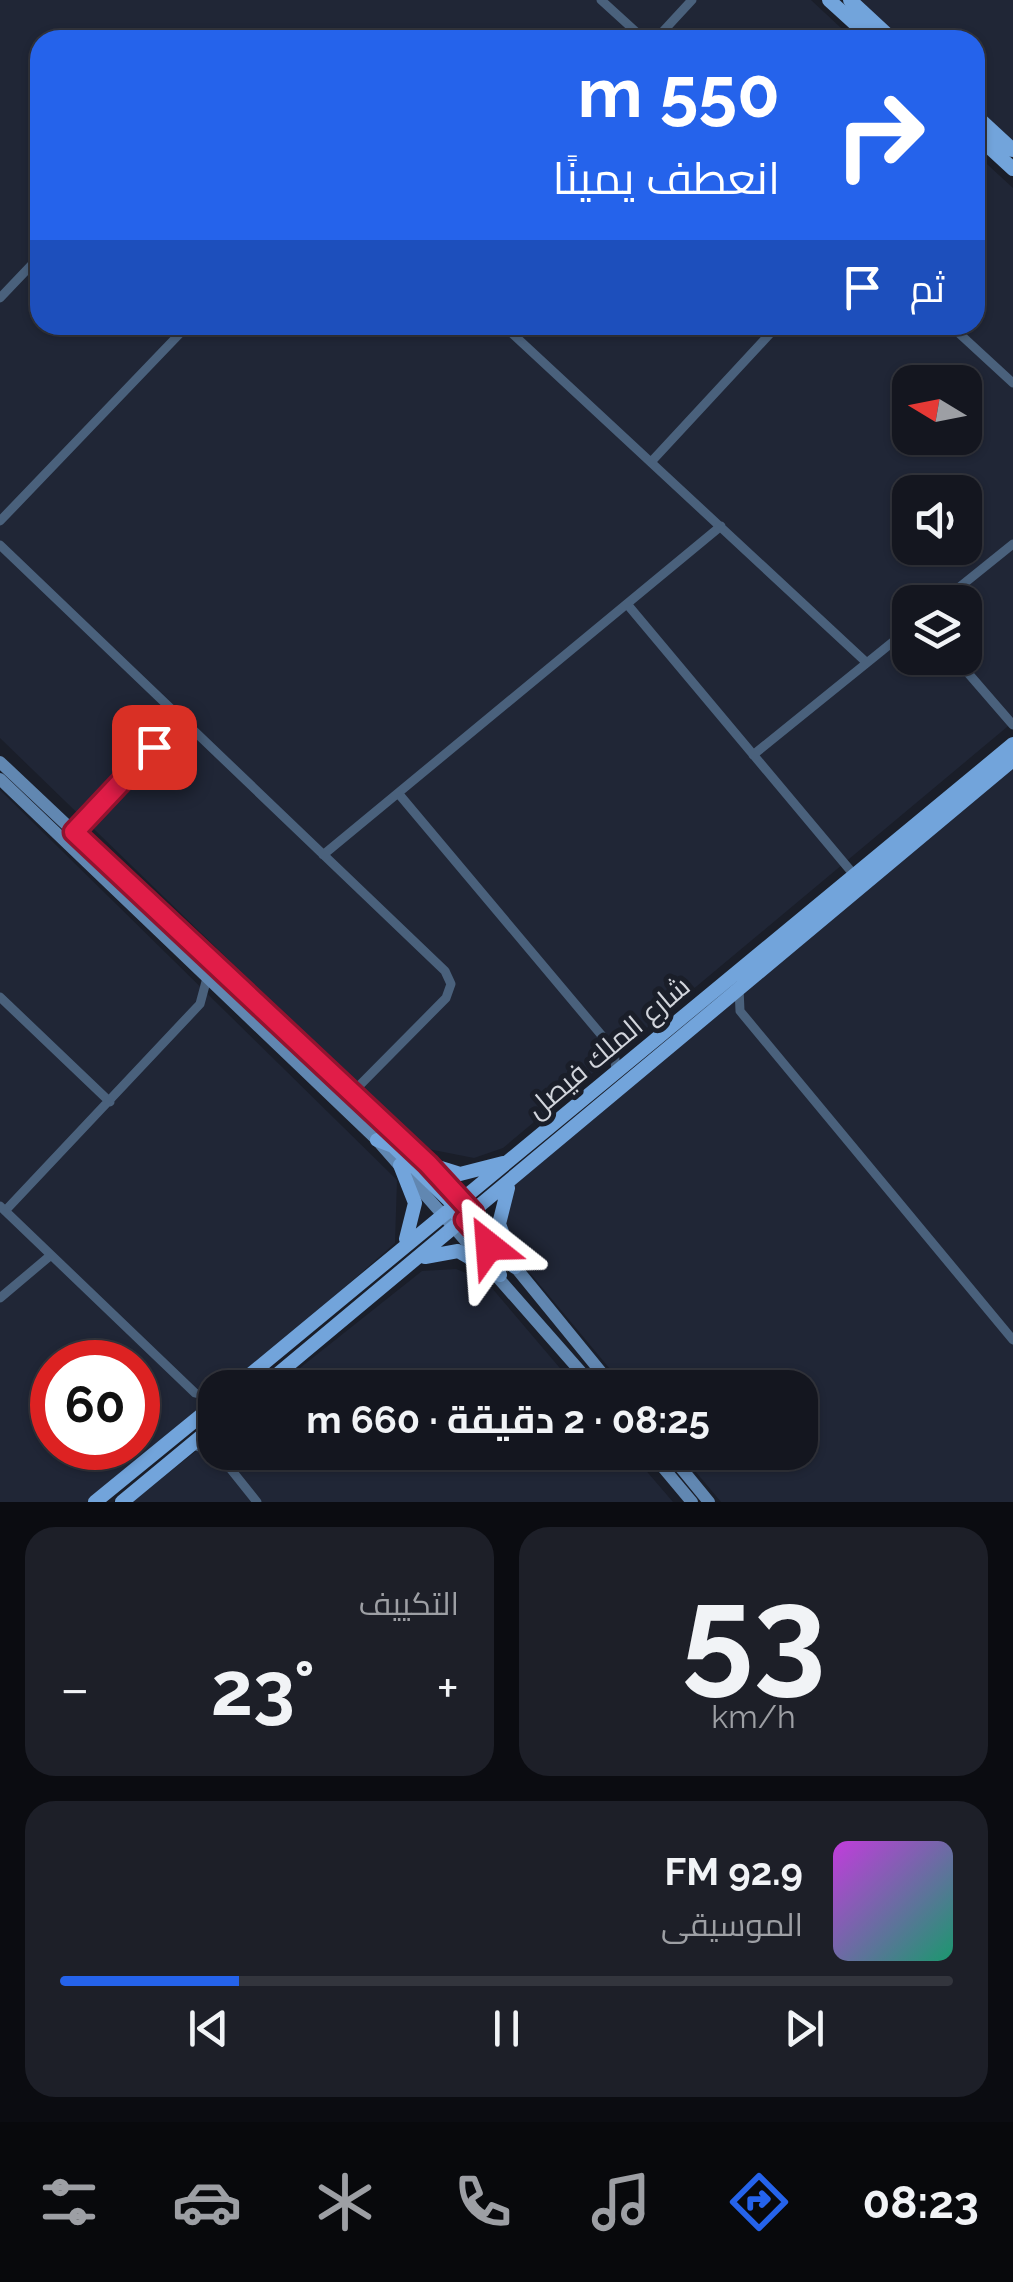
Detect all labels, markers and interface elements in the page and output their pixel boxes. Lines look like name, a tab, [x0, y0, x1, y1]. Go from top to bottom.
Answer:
text: 550 m	[577, 51, 780, 133]
icon: right	[815, 70, 945, 200]
text: انعطف يمينًا	[552, 152, 780, 205]
icon: arrive	[835, 260, 890, 315]
text: ثم	[910, 266, 945, 311]
north arrow	[892, 365, 982, 455]
map controls	[892, 365, 982, 675]
button: sound	[892, 475, 982, 565]
button: layers	[892, 585, 982, 675]
pin	[112, 705, 197, 790]
icon: arrive	[127, 720, 182, 775]
street label: شارع الملك فيصل	[520, 970, 698, 1127]
position arrow	[437, 1194, 541, 1298]
speed limit sign: 60	[30, 1340, 160, 1470]
text: 08:25 · 2 دقيقة · 660 m	[306, 1397, 710, 1442]
text: 53	[681, 1557, 826, 1709]
text: التكييف	[359, 1585, 459, 1622]
text: 23°	[211, 1644, 315, 1733]
text: −	[60, 1656, 90, 1721]
text: +	[436, 1656, 459, 1721]
text: km/h	[711, 1698, 796, 1735]
text: 92.9 FM	[664, 1849, 803, 1894]
text: الموسيقى	[661, 1906, 803, 1943]
icon: previous	[181, 2001, 236, 2056]
icon: pause	[479, 2001, 534, 2056]
icon: next	[777, 2001, 832, 2056]
icon: filters	[34, 2167, 104, 2237]
icon: car	[172, 2167, 242, 2237]
icon: climate	[310, 2167, 380, 2237]
icon: phone	[448, 2167, 518, 2237]
icon: music	[586, 2167, 656, 2237]
icon: directions	[724, 2167, 794, 2237]
text: 08:23	[863, 2176, 979, 2229]

